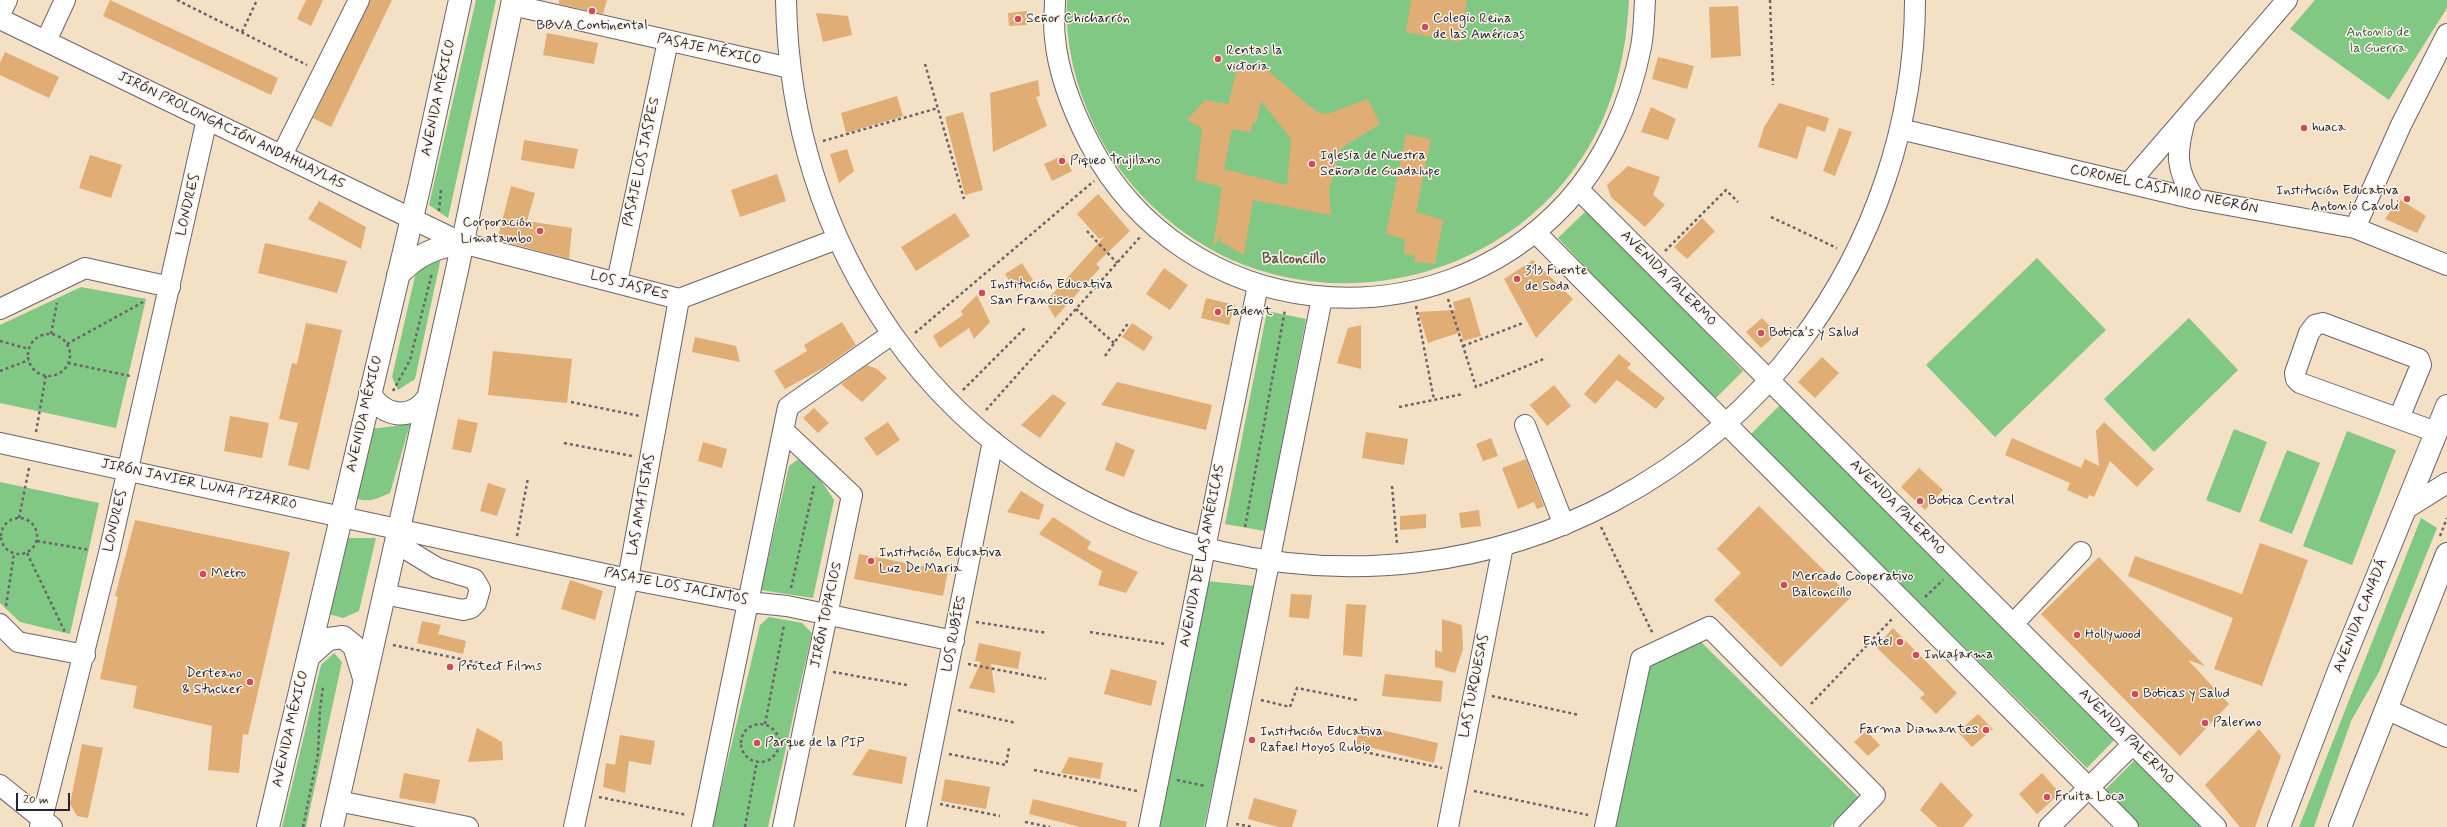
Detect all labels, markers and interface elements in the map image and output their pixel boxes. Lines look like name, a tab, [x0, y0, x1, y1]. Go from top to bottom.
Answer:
marker: BBVA Continental	[587, 6, 597, 16]
place label: Señor Chicharrón	[1026, 11, 1130, 27]
place label: Colegio Reina de las Américas	[1433, 11, 1525, 44]
marker: Señor Chicharrón	[1013, 14, 1023, 24]
place label: BBVA Continental	[536, 18, 648, 34]
marker: Colegio Reina de las Américas	[1420, 22, 1430, 32]
park label: Antonio de la Guerra	[2346, 25, 2410, 58]
street label: PASAJE MÉXICO	[655, 31, 763, 69]
street label: AVENIDA MÉXICO	[418, 38, 460, 158]
place label: Rentas la victoria	[1226, 43, 1283, 76]
marker: Rentas la victoria	[1213, 54, 1223, 64]
street label: JIRÓN PROLONGACIÓN ANDAHUAYLAS	[115, 69, 347, 193]
street label: PASAJE LOS JASPES	[620, 96, 664, 228]
place label: huaca	[2312, 120, 2346, 136]
marker: huaca	[2299, 123, 2309, 133]
place label: Iglesia de Nuestra Señora de Guadalupe	[1320, 148, 1440, 180]
place label: Piqueo Trujilano	[1070, 153, 1160, 169]
marker: Piqueo Trujilano	[1057, 156, 1067, 166]
marker: Iglesia de Nuestra Señora de Guadalupe	[1307, 159, 1317, 169]
street label: CORONEL CASIMIRO NEGRÓN	[2068, 162, 2260, 218]
street label: LONDRES	[174, 172, 204, 238]
place label: Institución Educativa Antonio Cavoli	[2276, 183, 2399, 216]
marker: Institución Educativa Antonio Cavoli	[2402, 194, 2412, 204]
place label: Corporación Limatambo	[460, 215, 532, 248]
marker: Corporación Limatambo	[535, 226, 545, 236]
street label: AVENIDA PALERMO	[1617, 228, 1719, 330]
district label: Balconcillo	[1262, 251, 1326, 269]
place label: 313 Fuente de Soda	[1525, 263, 1588, 296]
street label: LOS JASPES	[588, 267, 670, 305]
marker: 313 Fuente de Soda	[1512, 274, 1522, 284]
place label: Institución Educativa San Francisco	[990, 277, 1113, 310]
marker: Institución Educativa San Francisco	[977, 288, 987, 298]
place label: Fadent	[1226, 304, 1272, 320]
marker: Fadent	[1213, 307, 1223, 317]
place label: Botica's y Salud	[1769, 325, 1859, 341]
marker: Botica's y Salud	[1756, 328, 1766, 338]
street label: AVENIDA MÉXICO	[343, 354, 387, 474]
street label: LAS AMATISTAS	[625, 453, 659, 557]
street label: JIRÓN JAVIER LUNA PIZARRO	[99, 456, 299, 514]
street label: AVENIDA PALERMO	[1846, 457, 1948, 559]
street label: AVENIDA DE LAS AMÉRICAS	[1177, 463, 1229, 649]
street label: LONDRES	[101, 488, 131, 554]
place label: Botica Central	[1928, 493, 2015, 509]
marker: Botica Central	[1915, 496, 1925, 506]
place label: Institución Educativa Luz De Maria	[879, 545, 1002, 578]
marker: Institución Educativa Luz De Maria	[866, 556, 876, 566]
street label: AVENIDA CANADÁ	[2330, 557, 2392, 675]
street label: JIRÓN TOPACIOS	[808, 561, 846, 669]
street label: PASAJE LOS JACINTOS	[603, 565, 749, 609]
place label: Metro	[211, 566, 246, 582]
marker: Metro	[198, 569, 208, 579]
place label: Mercado Cooperativo Balconcillo	[1792, 569, 1914, 602]
marker: Mercado Cooperativo Balconcillo	[1779, 580, 1789, 590]
street label: LOS RUBÍES	[939, 594, 971, 674]
place label: Hollywood	[2085, 627, 2141, 643]
marker: Hollywood	[2072, 630, 2082, 640]
street label: LAS TURQUESAS	[1457, 633, 1493, 739]
place label: Entel	[1862, 634, 1892, 650]
marker: Entel	[1895, 637, 1905, 647]
place label: Inkafarma	[1924, 647, 1993, 663]
marker: Inkafarma	[1911, 650, 1921, 660]
place label: Protect Films	[458, 659, 542, 675]
marker: Protect Films	[445, 662, 455, 672]
place label: Derteano & Stucker	[182, 666, 242, 698]
street label: AVENIDA MÉXICO	[269, 669, 313, 789]
marker: Derteano & Stucker	[245, 677, 255, 687]
street label: AVENIDA PALERMO	[2075, 686, 2177, 788]
place label: Boticas y Salud	[2143, 686, 2230, 702]
marker: Boticas y Salud	[2130, 689, 2140, 699]
place label: Palermo	[2213, 715, 2261, 731]
marker: Palermo	[2200, 718, 2210, 728]
place label: Farma Diamantes	[1859, 722, 1978, 738]
place label: Institución Educativa Rafael Hoyos Rubio	[1260, 724, 1383, 756]
marker: Farma Diamantes	[1981, 725, 1991, 735]
place label: Parque de la PIP	[765, 735, 864, 751]
marker: Institución Educativa Rafael Hoyos Rubio	[1247, 735, 1257, 745]
marker: Parque de la PIP	[752, 738, 762, 748]
scale bar	[18, 785, 72, 811]
place label: Fruita Loca	[2055, 789, 2125, 805]
text: 20 m	[23, 792, 49, 808]
marker: Fruita Loca	[2042, 792, 2052, 802]

